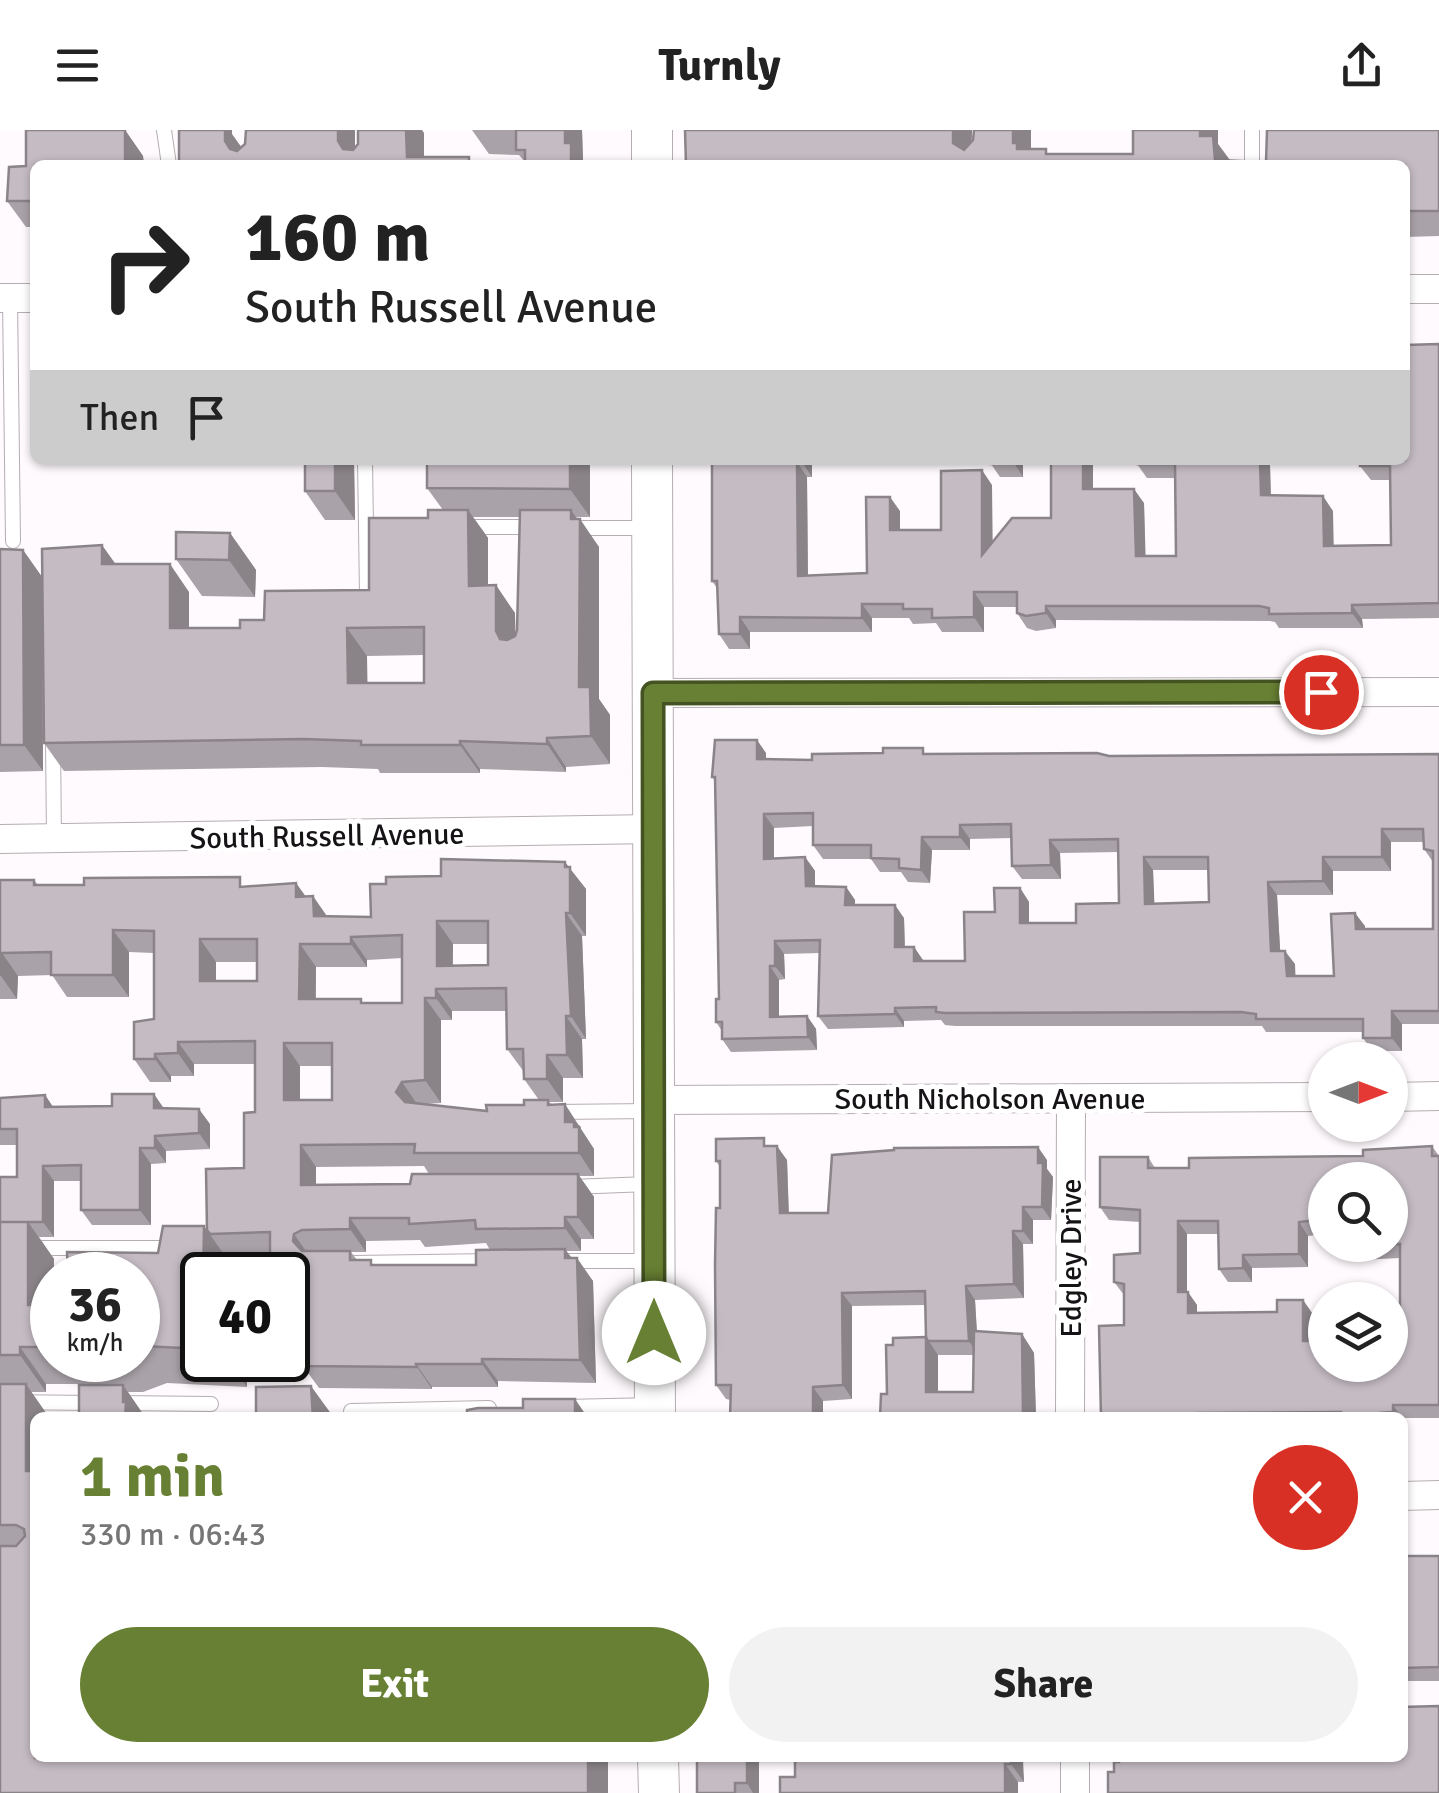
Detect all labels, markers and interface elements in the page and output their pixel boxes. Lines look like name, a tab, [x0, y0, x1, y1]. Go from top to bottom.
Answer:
icon: menu	[50, 38, 105, 93]
text: Turnly	[658, 38, 781, 93]
icon: share	[1334, 38, 1389, 93]
text: 160 m	[245, 194, 430, 280]
icon: right	[80, 200, 210, 330]
text: South Russell Avenue	[245, 280, 657, 335]
icon: arrive	[179, 390, 234, 445]
text: Then	[80, 394, 159, 441]
pin	[1279, 650, 1364, 735]
icon: arrive	[1294, 665, 1349, 720]
street label: South Russell Avenue	[189, 816, 465, 857]
north arrow	[1308, 1042, 1408, 1142]
map controls	[1308, 1042, 1408, 1382]
street label: South Nicholson Avenue	[834, 1081, 1146, 1118]
button: search	[1308, 1162, 1408, 1262]
street label: Edgley Drive	[1053, 1178, 1090, 1338]
speed limit sign: 40	[180, 1252, 310, 1382]
text: 36	[68, 1274, 122, 1336]
position arrow	[602, 1281, 706, 1385]
button: layers	[1308, 1282, 1408, 1382]
text: km/h	[67, 1327, 123, 1358]
text: 1 min	[80, 1440, 225, 1514]
button: close	[1253, 1445, 1358, 1550]
text: 330 m · 06:43	[80, 1515, 266, 1554]
button: Exit	[80, 1627, 709, 1742]
button: Share	[729, 1627, 1358, 1742]

